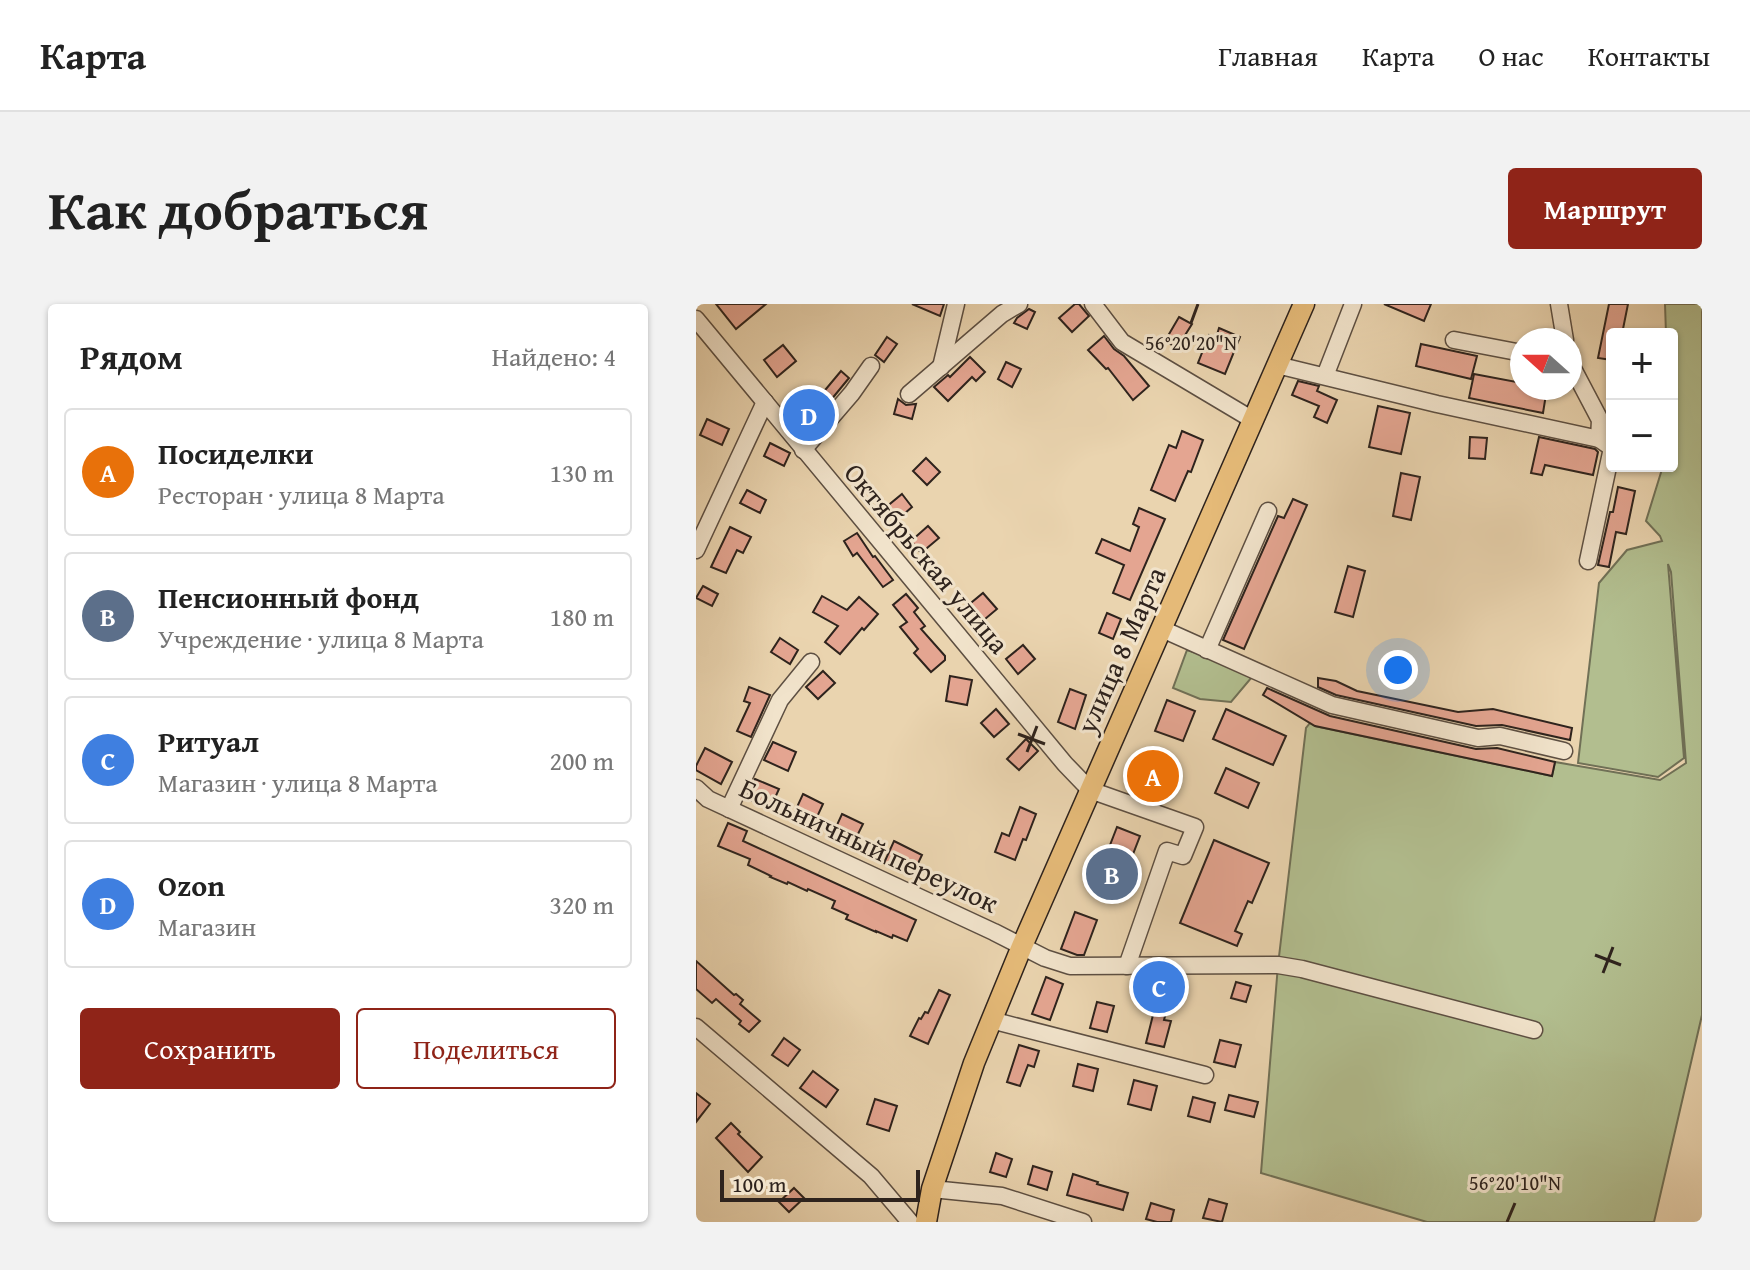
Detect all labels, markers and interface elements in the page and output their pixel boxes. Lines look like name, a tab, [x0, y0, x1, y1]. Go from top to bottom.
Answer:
text: Карта	[40, 27, 146, 83]
text: Главная	[1218, 35, 1318, 76]
text: Карта	[1362, 35, 1434, 76]
text: О нас	[1478, 35, 1544, 76]
text: Контакты	[1588, 35, 1710, 76]
text: Как добраться	[48, 167, 428, 250]
button: Маршрут	[1508, 168, 1702, 249]
text: 56°20'20"N	[1145, 328, 1237, 357]
north arrow	[1510, 328, 1582, 400]
map controls	[1606, 328, 1678, 472]
button: +	[1606, 328, 1678, 400]
text: Рядом	[80, 332, 183, 381]
text: Найдено: 4	[492, 337, 616, 376]
pin: D	[783, 385, 835, 445]
button: −	[1606, 400, 1678, 472]
text: Посиделки	[158, 431, 314, 475]
text: A	[100, 453, 116, 492]
text: 130 m	[549, 453, 614, 492]
street label: Октябрьская улица	[835, 453, 1020, 663]
text: Ресторан · улица 8 Марта	[158, 475, 445, 514]
street label: улица 8 Марта	[1065, 559, 1176, 741]
text: Пенсионный фонд	[158, 575, 419, 619]
text: B	[100, 597, 116, 636]
text: 180 m	[549, 597, 614, 636]
text: Учреждение · улица 8 Марта	[158, 619, 484, 658]
your location	[1378, 650, 1418, 690]
text: Ритуал	[158, 719, 259, 763]
text: C	[101, 741, 115, 780]
text: 200 m	[549, 741, 614, 780]
pin: A	[1127, 746, 1179, 806]
text: Магазин · улица 8 Марта	[158, 763, 438, 802]
street label: Больничный переулок	[733, 767, 1006, 923]
pin: B	[1086, 844, 1138, 904]
text: Ozon	[158, 863, 225, 907]
text: D	[100, 885, 116, 924]
text: 320 m	[549, 885, 614, 924]
text: Магазин	[158, 907, 256, 946]
pin: C	[1133, 957, 1185, 1017]
button: Сохранить	[80, 1008, 340, 1089]
button: Поделиться	[356, 1008, 616, 1089]
scale bar	[720, 1166, 920, 1202]
text: 100 m	[732, 1168, 787, 1200]
text: 56°20'10"N	[1469, 1168, 1561, 1197]

